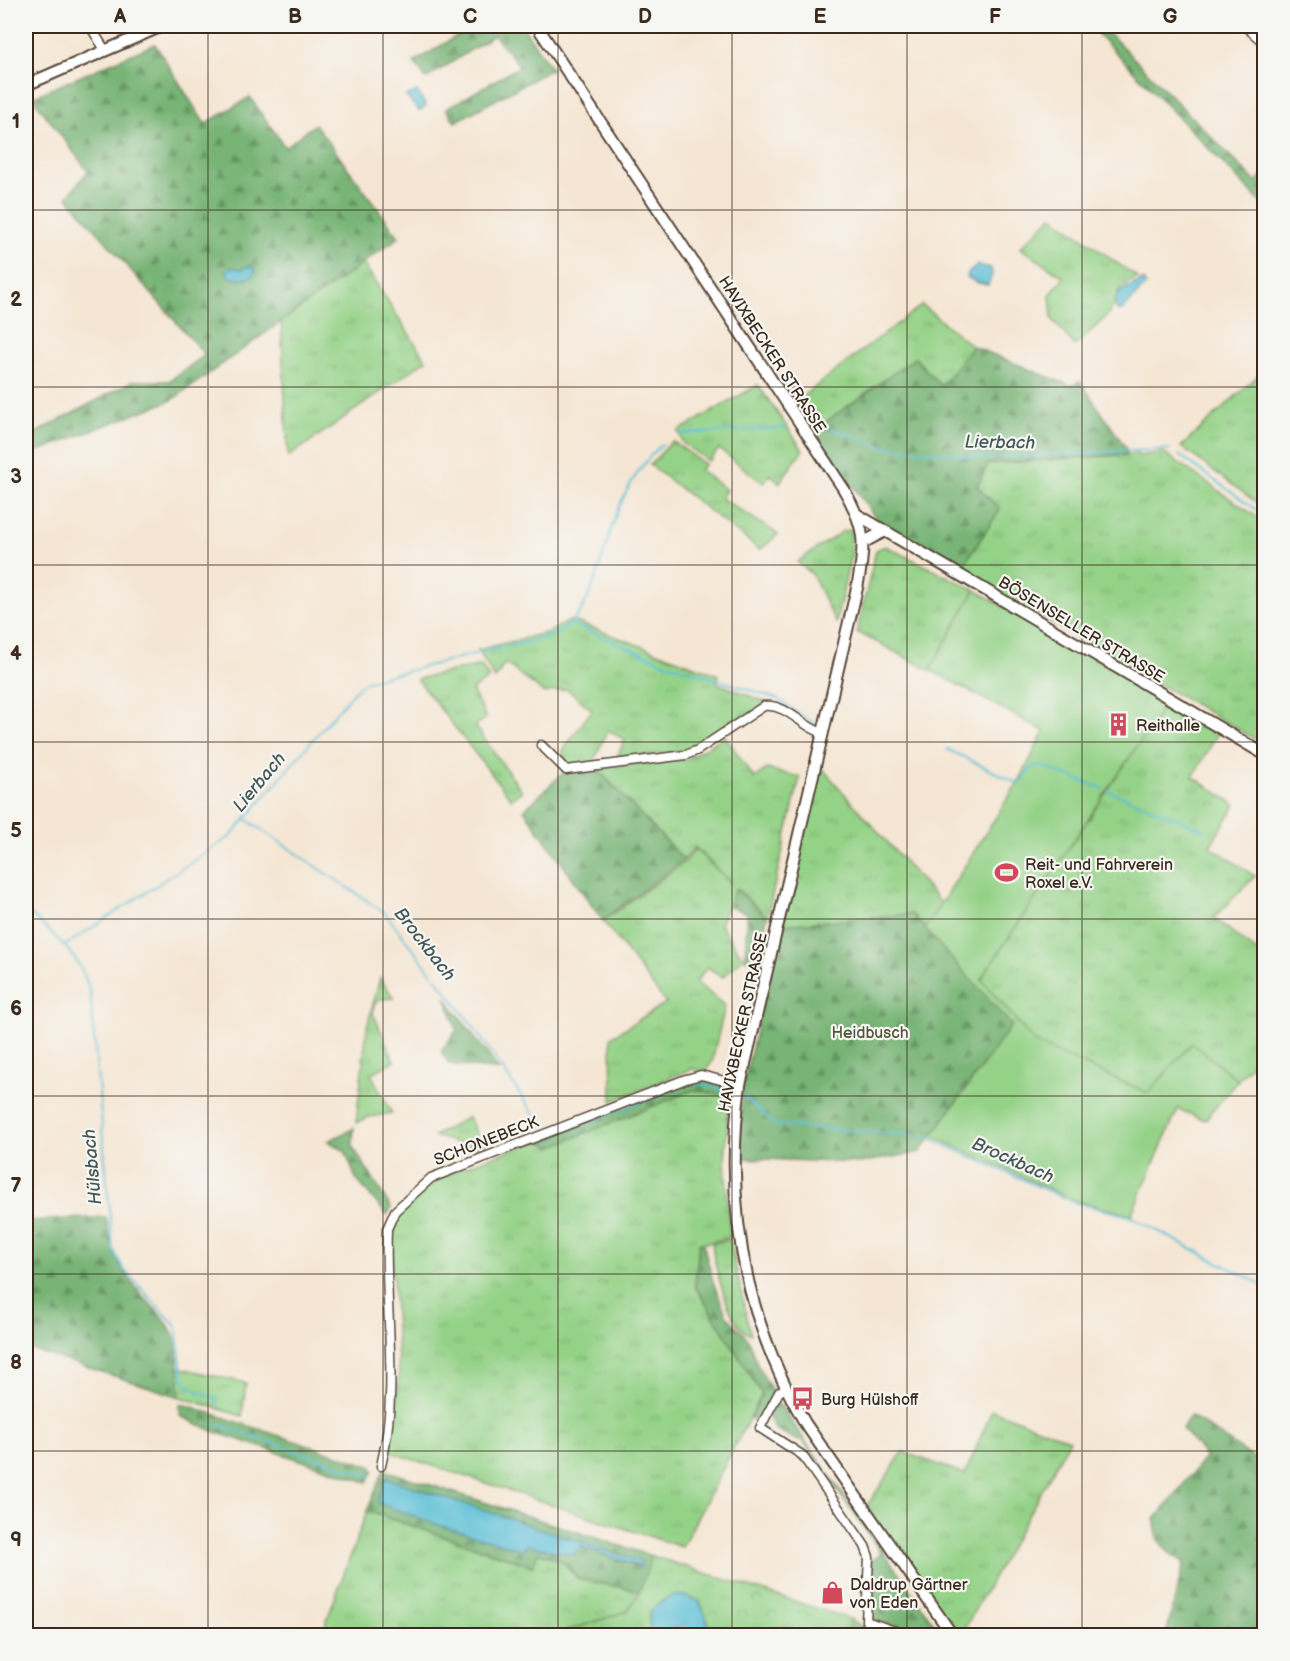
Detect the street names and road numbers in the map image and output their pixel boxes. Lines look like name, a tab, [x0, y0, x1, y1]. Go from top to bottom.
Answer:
street label: HAVIXBECKER STRASSE	[714, 273, 830, 437]
street label: BÖSENSELLER STRASSE	[995, 571, 1169, 687]
street label: HAVIXBECKER STRASSE	[715, 931, 772, 1114]
street label: SCHONEBECK	[432, 1112, 542, 1170]

